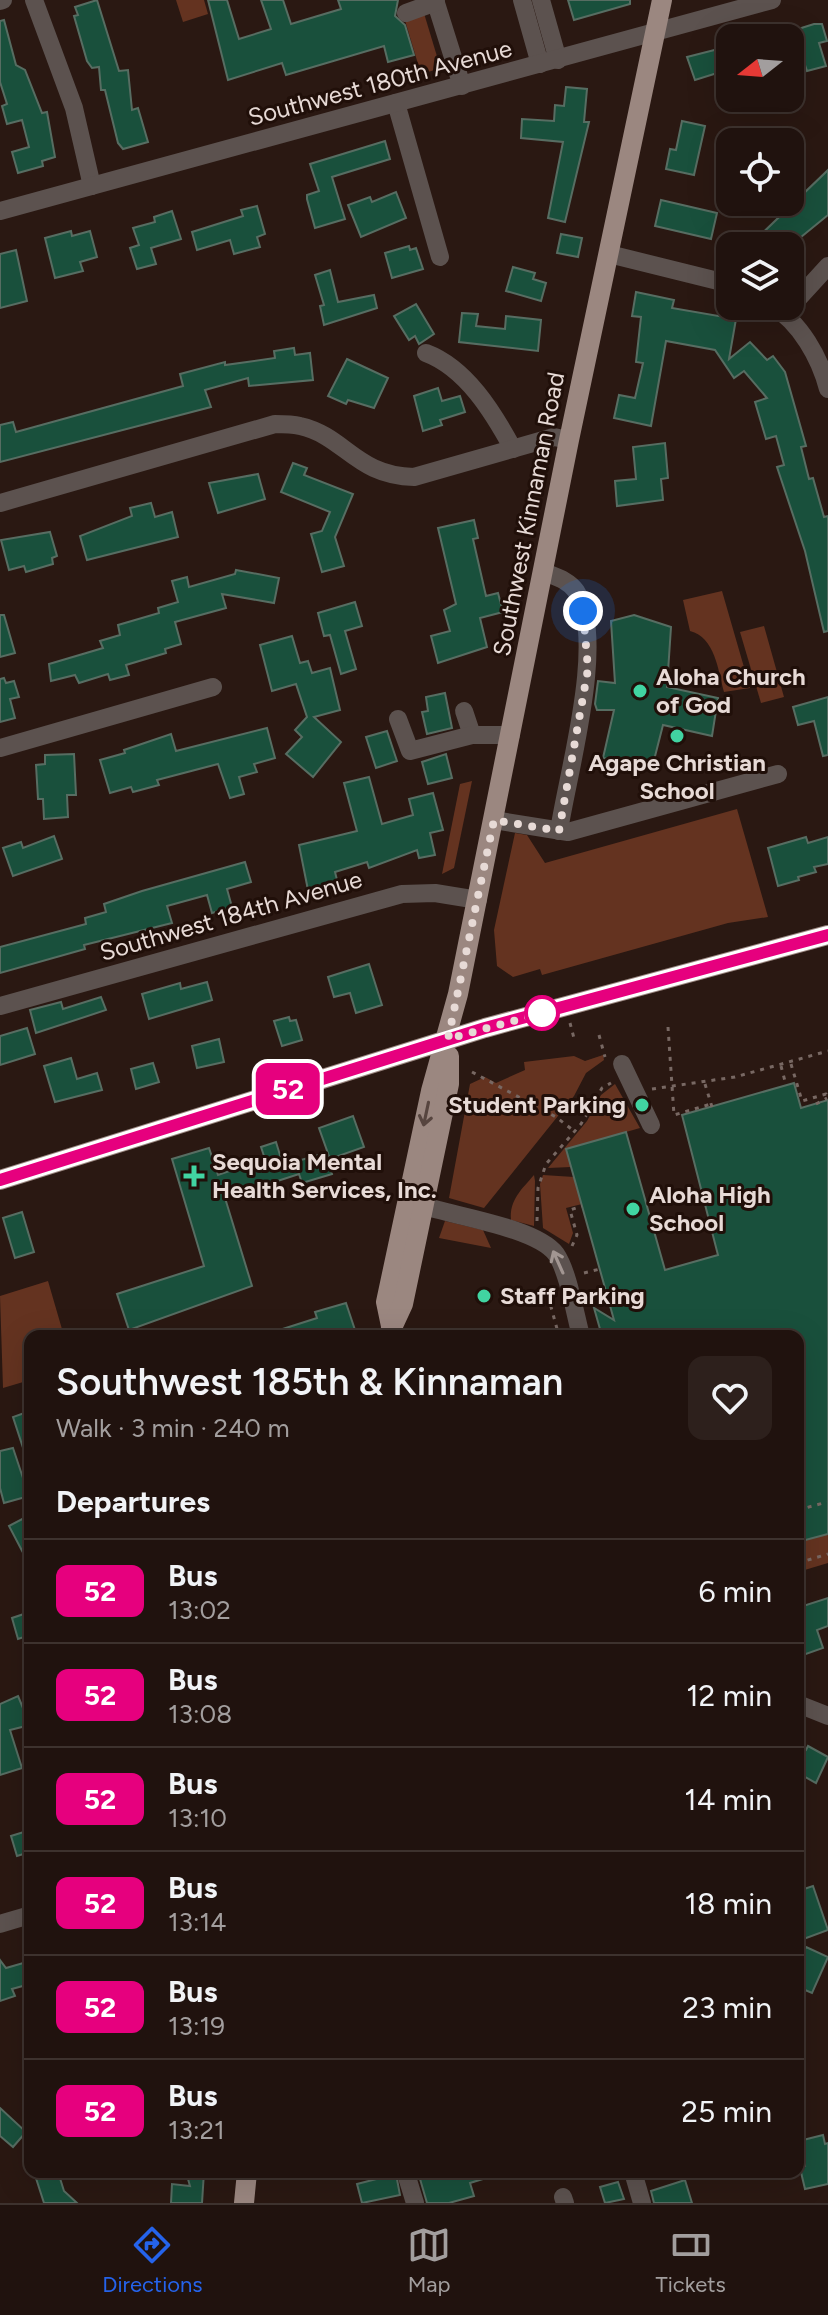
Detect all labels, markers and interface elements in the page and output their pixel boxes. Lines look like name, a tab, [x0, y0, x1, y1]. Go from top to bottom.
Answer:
north arrow	[716, 24, 804, 112]
map controls	[716, 24, 804, 320]
street label: Southwest 180th Avenue	[245, 33, 515, 132]
button: locate	[716, 128, 804, 216]
button: layers	[716, 232, 804, 320]
street label: Southwest Kinnaman Road	[487, 369, 570, 658]
your location	[563, 591, 603, 631]
place label: Aloha Church of God	[656, 662, 806, 719]
marker: Aloha Church of God	[631, 682, 649, 700]
marker: Agape Christian School	[668, 727, 686, 745]
place label: Agape Christian School	[588, 748, 766, 805]
street label: Southwest 184th Avenue	[96, 864, 365, 967]
unlabelled marker	[525, 996, 559, 1030]
line badge: 52	[252, 1063, 324, 1115]
text: 52	[272, 1072, 304, 1106]
place label: Student Parking	[448, 1090, 626, 1119]
marker: Student Parking	[633, 1096, 651, 1114]
one-way arrow	[418, 1101, 433, 1126]
place label: Sequoia Mental Health Services, Inc.	[212, 1147, 437, 1204]
marker: Sequoia Mental Health Services, Inc.	[183, 1165, 205, 1187]
place label: Aloha High School	[649, 1180, 771, 1237]
marker: Aloha High School	[624, 1200, 642, 1218]
one-way arrow	[549, 1250, 564, 1274]
place label: Staff Parking	[500, 1281, 645, 1310]
marker: Staff Parking	[475, 1287, 493, 1305]
button: heart	[688, 1356, 772, 1440]
text: Southwest 185th & Kinnaman	[56, 1359, 563, 1405]
text: Walk · 3 min · 240 m	[56, 1412, 290, 1444]
text: Departures	[56, 1483, 210, 1520]
text: Bus	[168, 1557, 217, 1594]
text: 6 min	[698, 1573, 772, 1610]
text: 52	[84, 1574, 116, 1608]
text: 13:02	[168, 1594, 231, 1626]
text: Bus	[168, 1661, 217, 1698]
text: 12 min	[686, 1677, 772, 1714]
text: 52	[84, 1678, 116, 1712]
text: 13:08	[168, 1698, 232, 1730]
text: Bus	[168, 1765, 217, 1802]
text: 14 min	[684, 1781, 772, 1818]
text: 52	[84, 1782, 116, 1816]
text: 13:10	[168, 1802, 227, 1834]
text: Bus	[168, 1869, 217, 1906]
text: 18 min	[685, 1885, 772, 1922]
text: 52	[84, 1886, 116, 1920]
text: 13:14	[168, 1906, 226, 1938]
text: Bus	[168, 1973, 217, 2010]
text: 23 min	[682, 1989, 772, 2026]
text: 52	[84, 1990, 116, 2024]
text: 13:19	[168, 2010, 225, 2042]
text: Bus	[168, 2077, 217, 2114]
text: 25 min	[681, 2093, 772, 2130]
text: 52	[84, 2094, 116, 2128]
text: 13:21	[168, 2114, 225, 2146]
tab: Directions	[102, 2223, 203, 2298]
tab: Map	[407, 2223, 451, 2298]
tab: Tickets	[656, 2223, 726, 2298]

